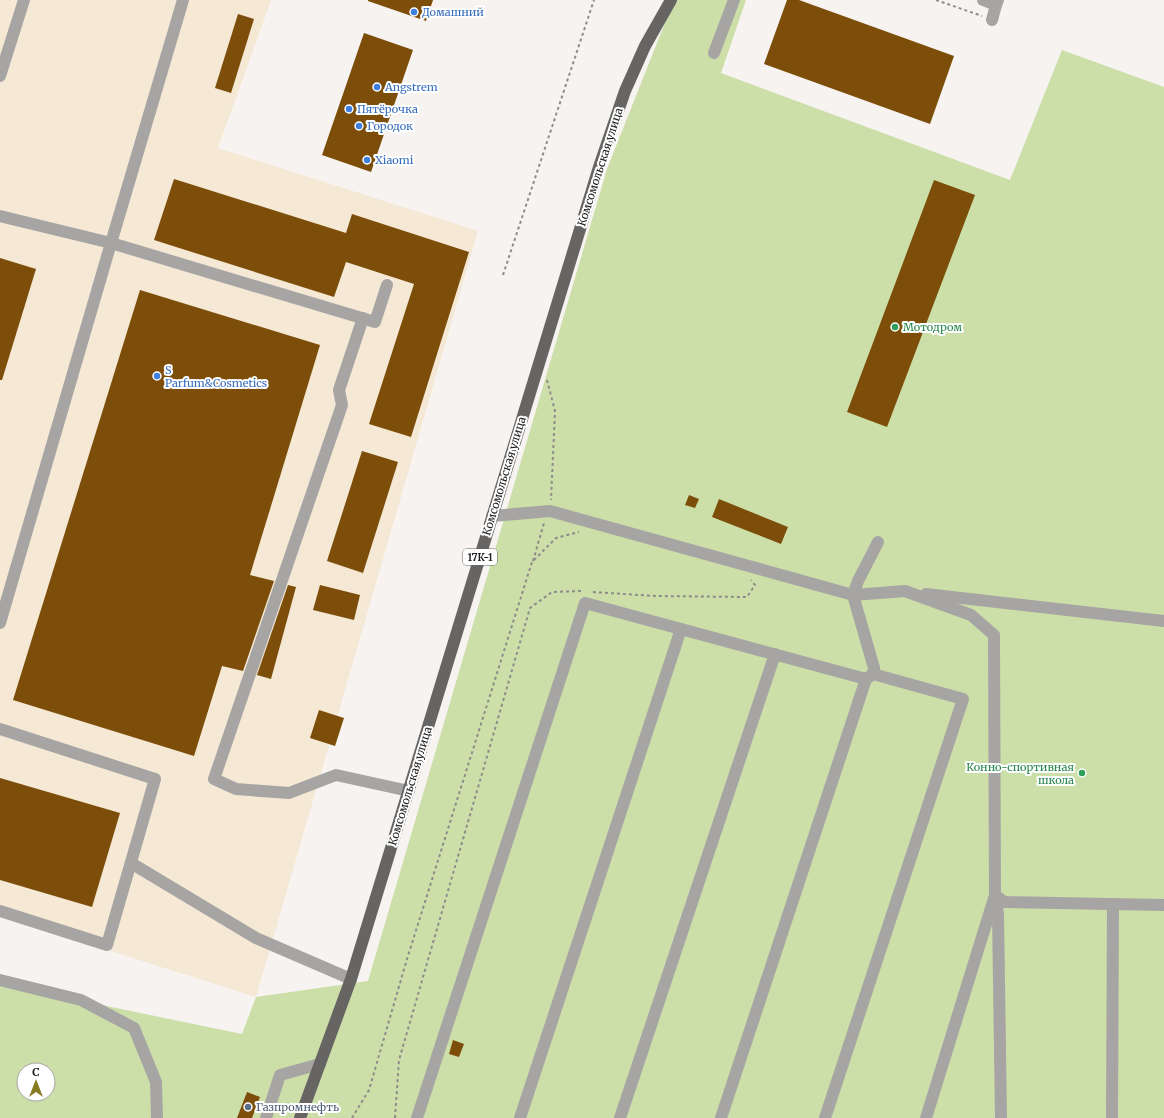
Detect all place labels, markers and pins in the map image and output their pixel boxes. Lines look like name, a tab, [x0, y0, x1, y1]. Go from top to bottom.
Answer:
place label: Домашний	[422, 5, 484, 19]
marker: Домашний	[409, 7, 419, 17]
place label: Angstrem	[384, 80, 438, 94]
marker: Angstrem	[372, 82, 382, 92]
place label: Пятёрочка	[357, 102, 418, 116]
marker: Пятёрочка	[344, 104, 354, 114]
place label: Городок	[367, 119, 413, 133]
marker: Городок	[354, 121, 364, 131]
place label: Xiaomi	[375, 153, 414, 167]
marker: Xiaomi	[362, 155, 372, 165]
place label: Мотодром	[903, 320, 962, 334]
marker: Мотодром	[890, 322, 900, 332]
place label: S Parfum&Cosmetics	[165, 363, 267, 390]
marker: S Parfum&Cosmetics	[152, 371, 162, 381]
place label: Конно-спортивная школа	[966, 760, 1074, 787]
marker: Конно-спортивная школа	[1077, 768, 1087, 778]
place label: Газпромнефть	[256, 1100, 339, 1114]
marker: Газпромнефть	[243, 1102, 253, 1112]

